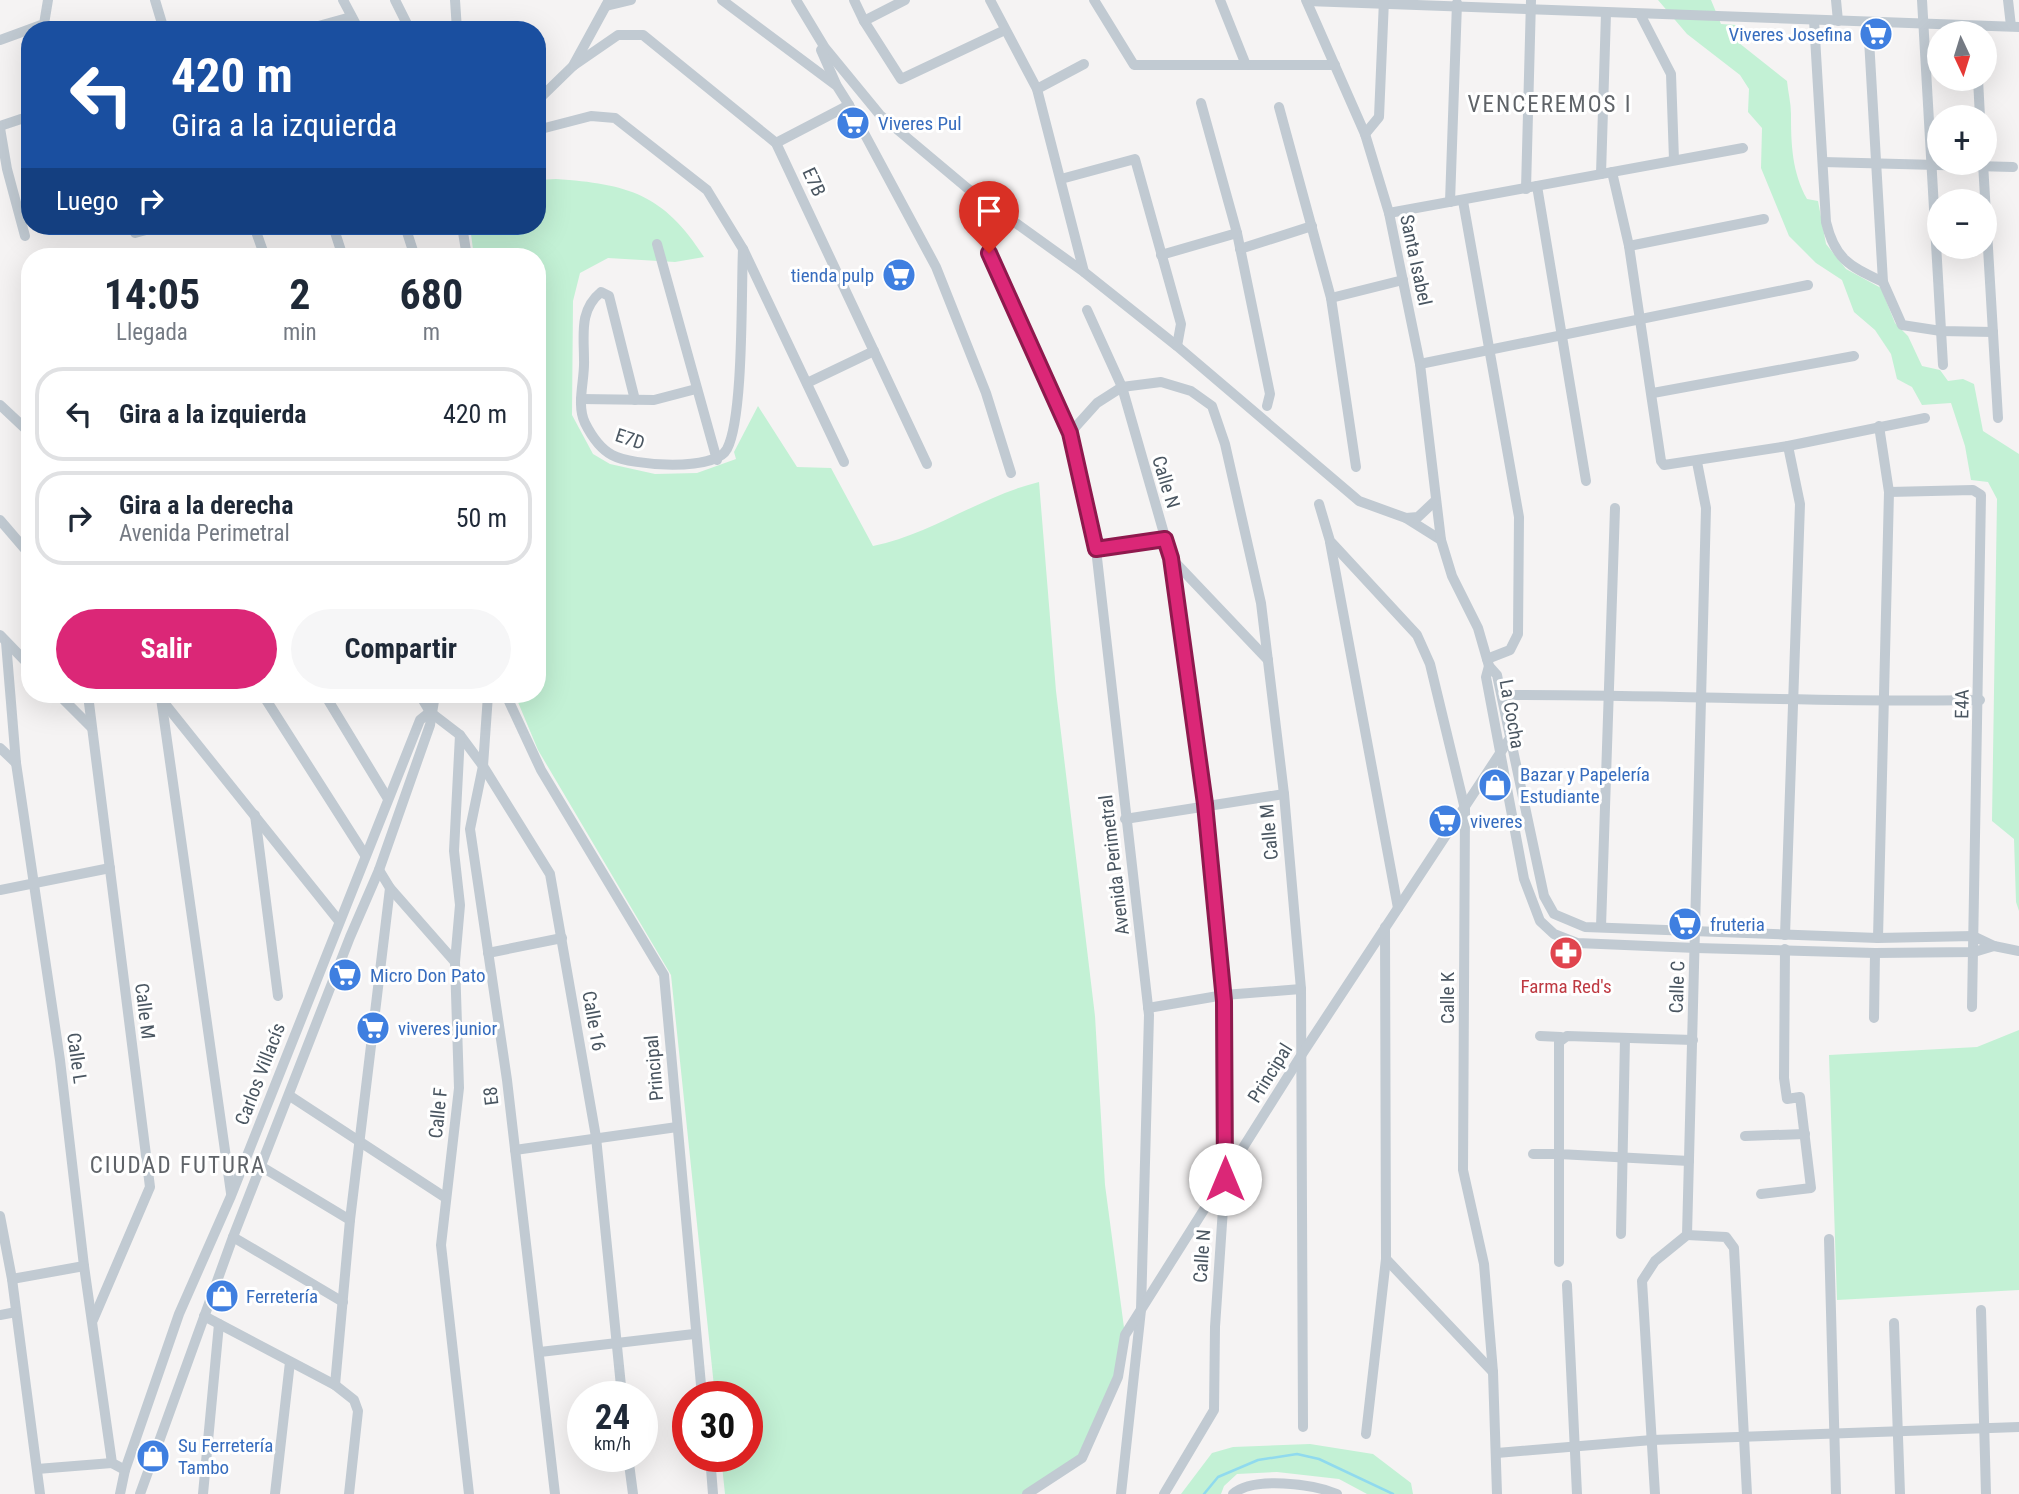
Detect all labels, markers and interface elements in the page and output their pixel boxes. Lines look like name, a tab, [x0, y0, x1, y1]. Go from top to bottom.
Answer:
supermarket icon: Viveres Josefina	[1857, 15, 1895, 53]
north arrow	[1927, 21, 1997, 91]
map controls	[1927, 21, 1997, 259]
place label: Viveres Josefina	[1729, 23, 1852, 46]
text: 420 m	[171, 47, 293, 104]
icon: left	[56, 49, 147, 140]
district label: VENCEREMOS I	[1468, 91, 1632, 118]
supermarket icon: Viveres Pul	[834, 104, 872, 142]
button: +	[1927, 105, 1997, 175]
text: Gira a la izquierda	[171, 106, 397, 144]
place label: Viveres Pul	[878, 112, 962, 135]
street label: E7B	[797, 164, 831, 200]
pin	[959, 181, 1019, 253]
icon: right	[132, 182, 170, 220]
text: Luego	[56, 186, 118, 216]
button: −	[1927, 189, 1997, 259]
icon: arrive	[970, 192, 1008, 230]
street label: Santa Isabel	[1395, 212, 1437, 308]
supermarket icon: tienda pulp	[880, 256, 918, 294]
place label: tienda pulp	[791, 264, 874, 287]
text: 14:05	[104, 270, 200, 319]
text: 2	[289, 270, 310, 319]
text: 680	[399, 270, 463, 319]
text: Llegada	[116, 319, 188, 346]
text: min	[283, 319, 317, 346]
text: m	[423, 319, 440, 346]
icon: left	[60, 395, 98, 433]
text: Gira a la izquierda	[119, 399, 307, 429]
text: 420 m	[443, 399, 507, 429]
street label: E7D	[612, 423, 648, 455]
street label: Calle N	[1147, 453, 1185, 511]
text: Gira a la derecha	[119, 490, 293, 520]
icon: right	[60, 499, 98, 537]
text: 50 m	[456, 503, 507, 533]
text: Avenida Perimetral	[119, 520, 290, 547]
button: Salir	[56, 609, 277, 689]
button: Compartir	[291, 609, 511, 689]
street label: La Cocha	[1495, 678, 1529, 750]
street label: E4A	[1950, 689, 1974, 719]
place label: Bazar y Papelería Estudiante	[1520, 763, 1650, 808]
shop icon: Bazar y Papelería Estudiante	[1476, 766, 1514, 804]
street label: Avenida Perimetral	[1094, 794, 1134, 936]
supermarket icon: viveres	[1426, 802, 1464, 840]
street label: Calle M	[1255, 803, 1283, 861]
place label: viveres	[1470, 810, 1523, 833]
supermarket icon: fruteria	[1666, 905, 1704, 943]
place label: fruteria	[1710, 913, 1765, 936]
pharmacy icon: Farma Red's	[1547, 934, 1585, 972]
supermarket icon: Micro Don Pato	[326, 956, 364, 994]
street label: Calle C	[1665, 960, 1689, 1014]
place label: Micro Don Pato	[370, 964, 485, 987]
street label: Calle K	[1436, 971, 1459, 1024]
place label: Farma Red's	[1520, 975, 1612, 998]
street label: Calle M	[130, 982, 160, 1040]
street label: Calle 16	[577, 989, 611, 1053]
supermarket icon: viveres junior	[354, 1009, 392, 1047]
place label: viveres junior	[398, 1017, 497, 1040]
street label: Carlos Villacís	[230, 1020, 290, 1128]
street label: Calle L	[62, 1031, 92, 1085]
street label: Principal	[640, 1034, 668, 1102]
street label: Principal	[1243, 1039, 1297, 1107]
street label: E8	[478, 1085, 504, 1107]
street label: Calle F	[424, 1086, 452, 1140]
position arrow	[1188, 1142, 1262, 1216]
district label: CIUDAD FUTURA	[90, 1152, 266, 1179]
street label: Calle N	[1189, 1228, 1215, 1284]
shop icon: Ferretería	[203, 1277, 241, 1315]
place label: Ferretería	[246, 1285, 318, 1308]
speed limit sign: 30	[672, 1381, 763, 1472]
text: 24	[595, 1397, 630, 1438]
text: km/h	[594, 1433, 631, 1454]
place label: Su Ferretería Tambo	[178, 1434, 273, 1479]
shop icon: Su Ferretería Tambo	[134, 1437, 172, 1475]

